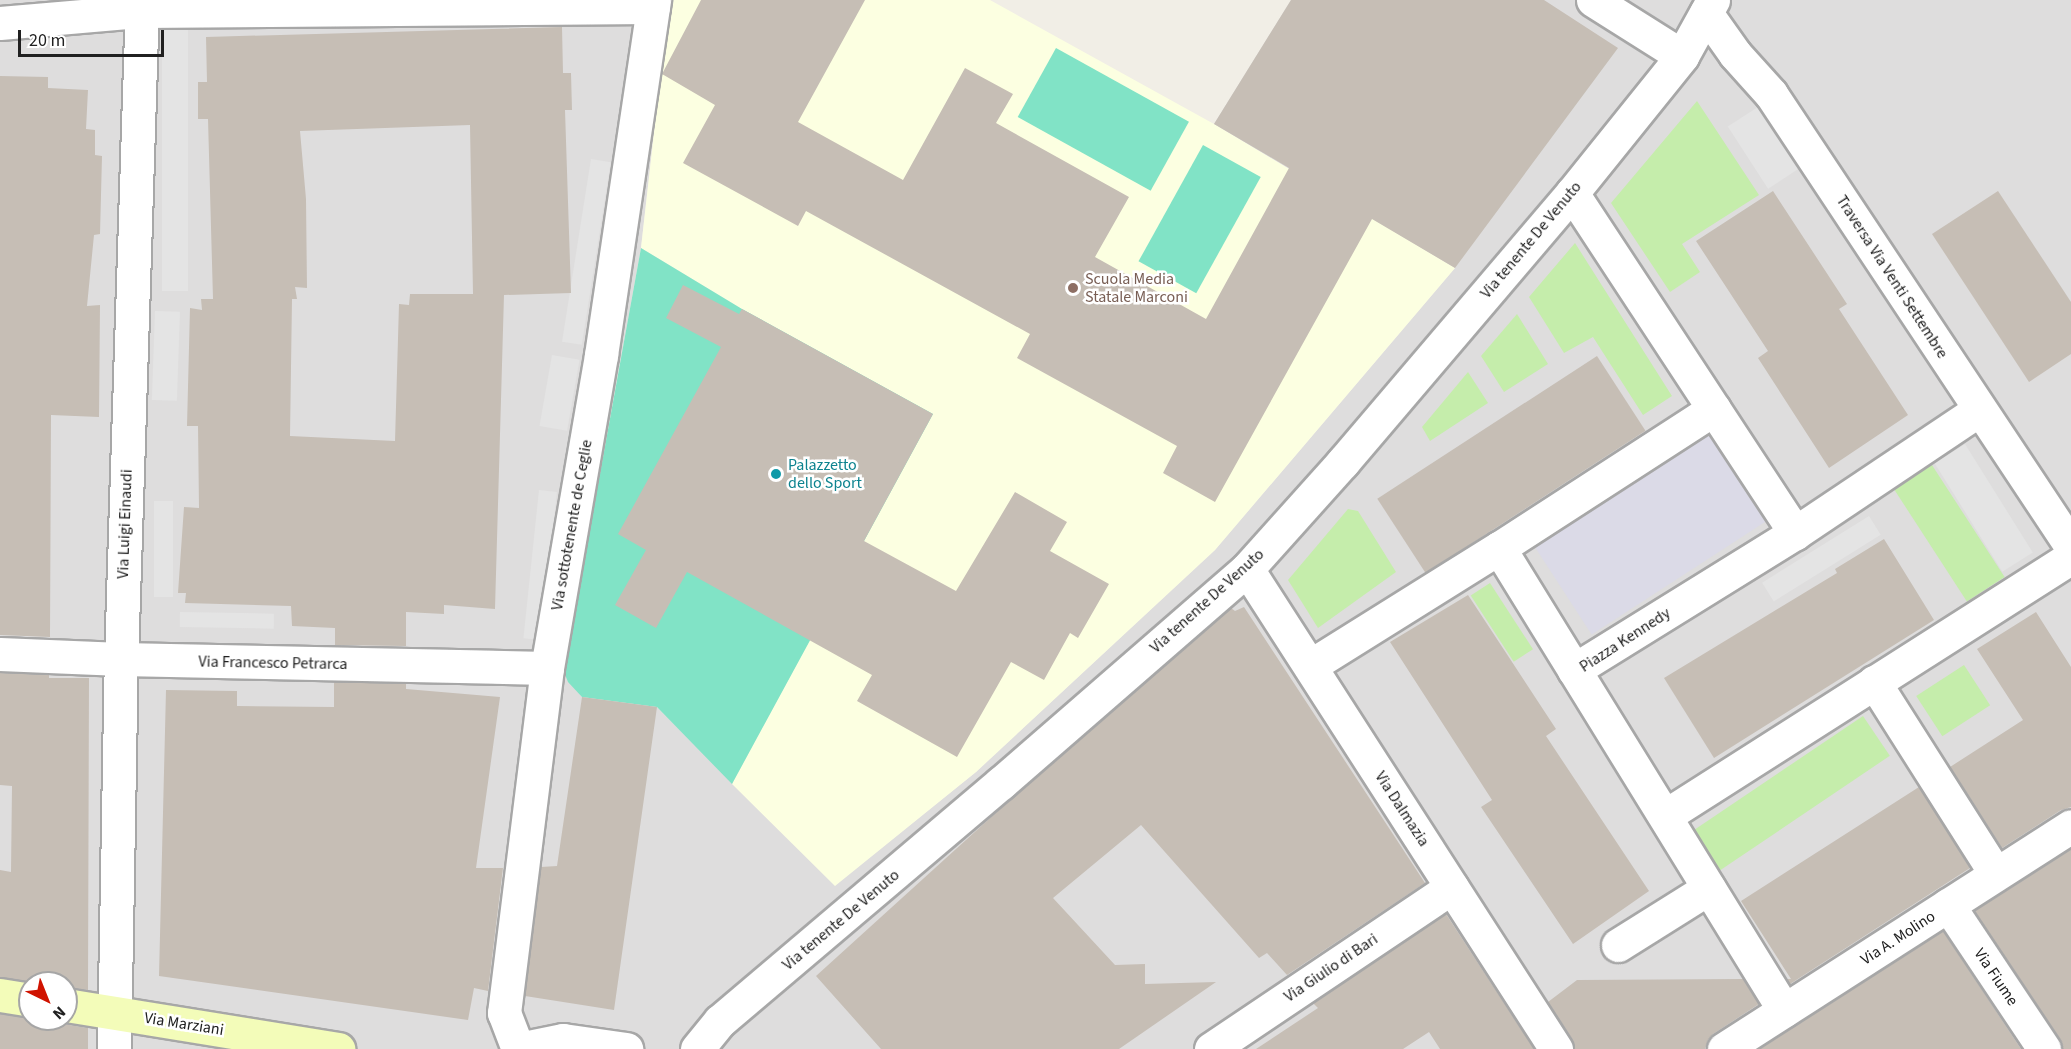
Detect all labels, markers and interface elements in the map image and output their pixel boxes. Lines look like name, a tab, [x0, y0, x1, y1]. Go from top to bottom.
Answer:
scale bar	[21, 18, 166, 56]
text: 20 m	[29, 28, 65, 53]
street label: Via tenente De Venuto	[1477, 178, 1585, 302]
street label: Traversa Via Venti Settembre	[1832, 192, 1952, 362]
place label: Scuola Media Statale Marconi	[1085, 269, 1188, 307]
marker: Scuola Media Statale Marconi	[1066, 281, 1080, 295]
street label: Via sottotenente de Ceglie	[548, 438, 596, 612]
place label: Palazzetto dello Sport	[788, 455, 862, 493]
marker: Palazzetto dello Sport	[769, 467, 783, 481]
street label: Via Luigi Einaudi	[113, 469, 137, 579]
street label: Via tenente De Venuto	[1146, 545, 1268, 657]
street label: Piazza Kennedy	[1576, 604, 1674, 676]
street label: Via Francesco Petrarca	[198, 652, 348, 674]
street label: Via Dalmazia	[1371, 768, 1433, 850]
street label: Via tenente De Venuto	[779, 866, 903, 974]
street label: Via A. Molino	[1857, 907, 1939, 969]
street label: Via Giulio di Bari	[1281, 930, 1381, 1006]
street label: Via Fiume	[1970, 945, 2022, 1009]
north arrow	[18, 971, 78, 1031]
text: N	[48, 1001, 70, 1024]
street label: Via Marziani	[143, 1008, 225, 1040]

